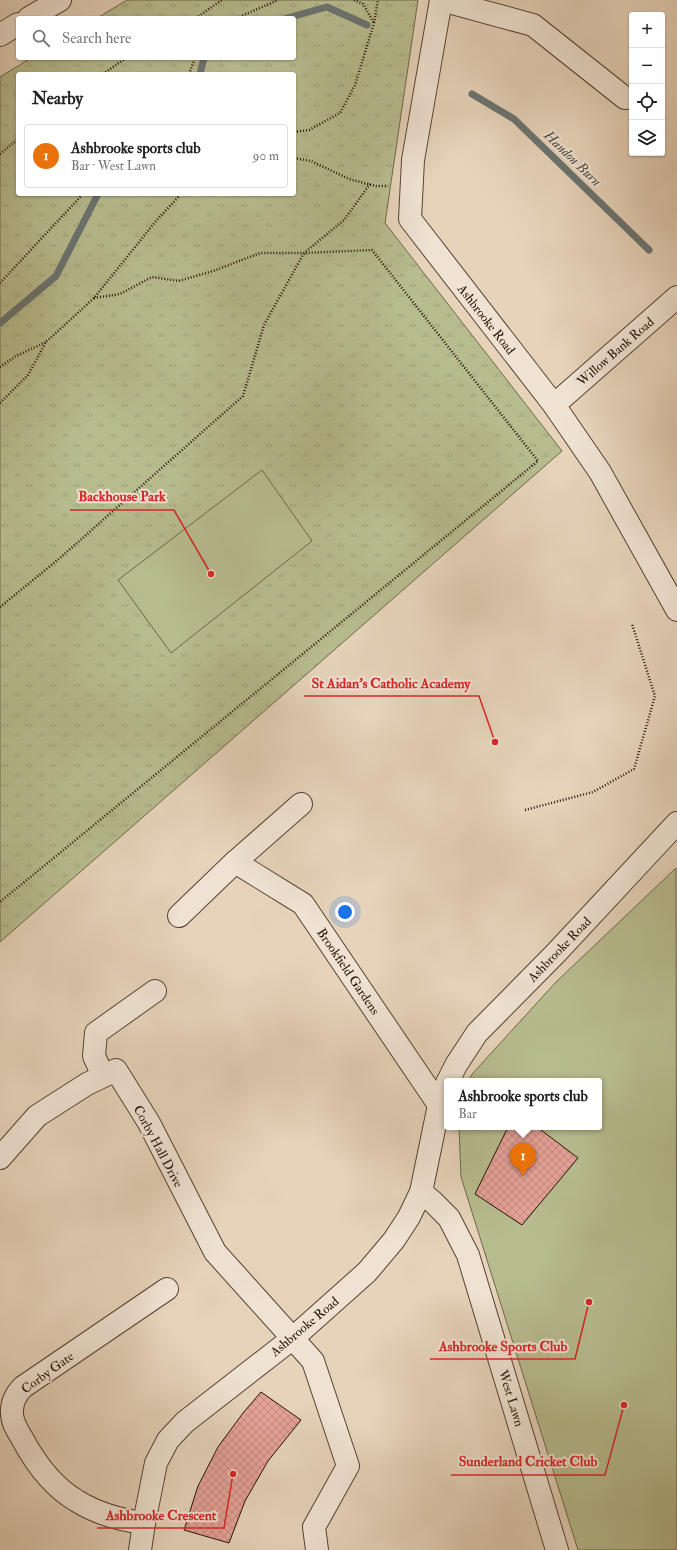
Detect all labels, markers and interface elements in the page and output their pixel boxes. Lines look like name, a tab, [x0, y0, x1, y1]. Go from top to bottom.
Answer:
map controls	[629, 12, 665, 156]
button: +	[629, 12, 665, 48]
search box	[16, 16, 296, 60]
icon: search	[30, 27, 52, 49]
text: Search here	[62, 29, 131, 48]
button: −	[629, 48, 665, 84]
button: locate	[629, 84, 665, 120]
text: Nearby	[32, 88, 83, 109]
button: layers	[629, 120, 665, 156]
water label: Handon Burn	[540, 126, 605, 190]
text: Ashbrooke sports club	[71, 139, 201, 158]
text: 1	[44, 148, 48, 164]
text: 90 m	[253, 148, 279, 164]
text: Bar · West Lawn	[71, 158, 156, 174]
street label: Ashbrooke Road	[453, 281, 519, 358]
street label: Willow Bank Road	[573, 314, 658, 390]
callout: Backhouse Park	[70, 484, 174, 510]
text: Backhouse Park	[78, 488, 166, 505]
callout: St Aidan's Catholic Academy	[304, 670, 479, 696]
text: St Aidan's Catholic Academy	[312, 675, 471, 693]
your location	[335, 902, 355, 922]
street label: Ashbrooke Road	[524, 913, 595, 986]
street label: Brookfield Gardens	[313, 925, 383, 1018]
popup	[444, 1078, 602, 1130]
text: Ashbrooke sports club	[458, 1087, 588, 1106]
street label: Corby Hall Drive	[129, 1103, 187, 1191]
text: Bar	[458, 1106, 477, 1122]
pin: 1	[510, 1143, 536, 1176]
street label: Ashbrooke Road	[266, 1293, 343, 1361]
callout: Ashbrooke Sports Club	[430, 1333, 575, 1359]
text: Ashbrooke Sports Club	[438, 1338, 567, 1356]
street label: Corby Gate	[18, 1348, 78, 1398]
street label: West Lawn	[495, 1367, 527, 1429]
callout: Sunderland Cricket Club	[451, 1449, 605, 1475]
text: Sunderland Cricket Club	[459, 1453, 597, 1470]
callout: Ashbrooke Crescent	[97, 1502, 224, 1528]
text: Ashbrooke Crescent	[105, 1507, 217, 1524]

